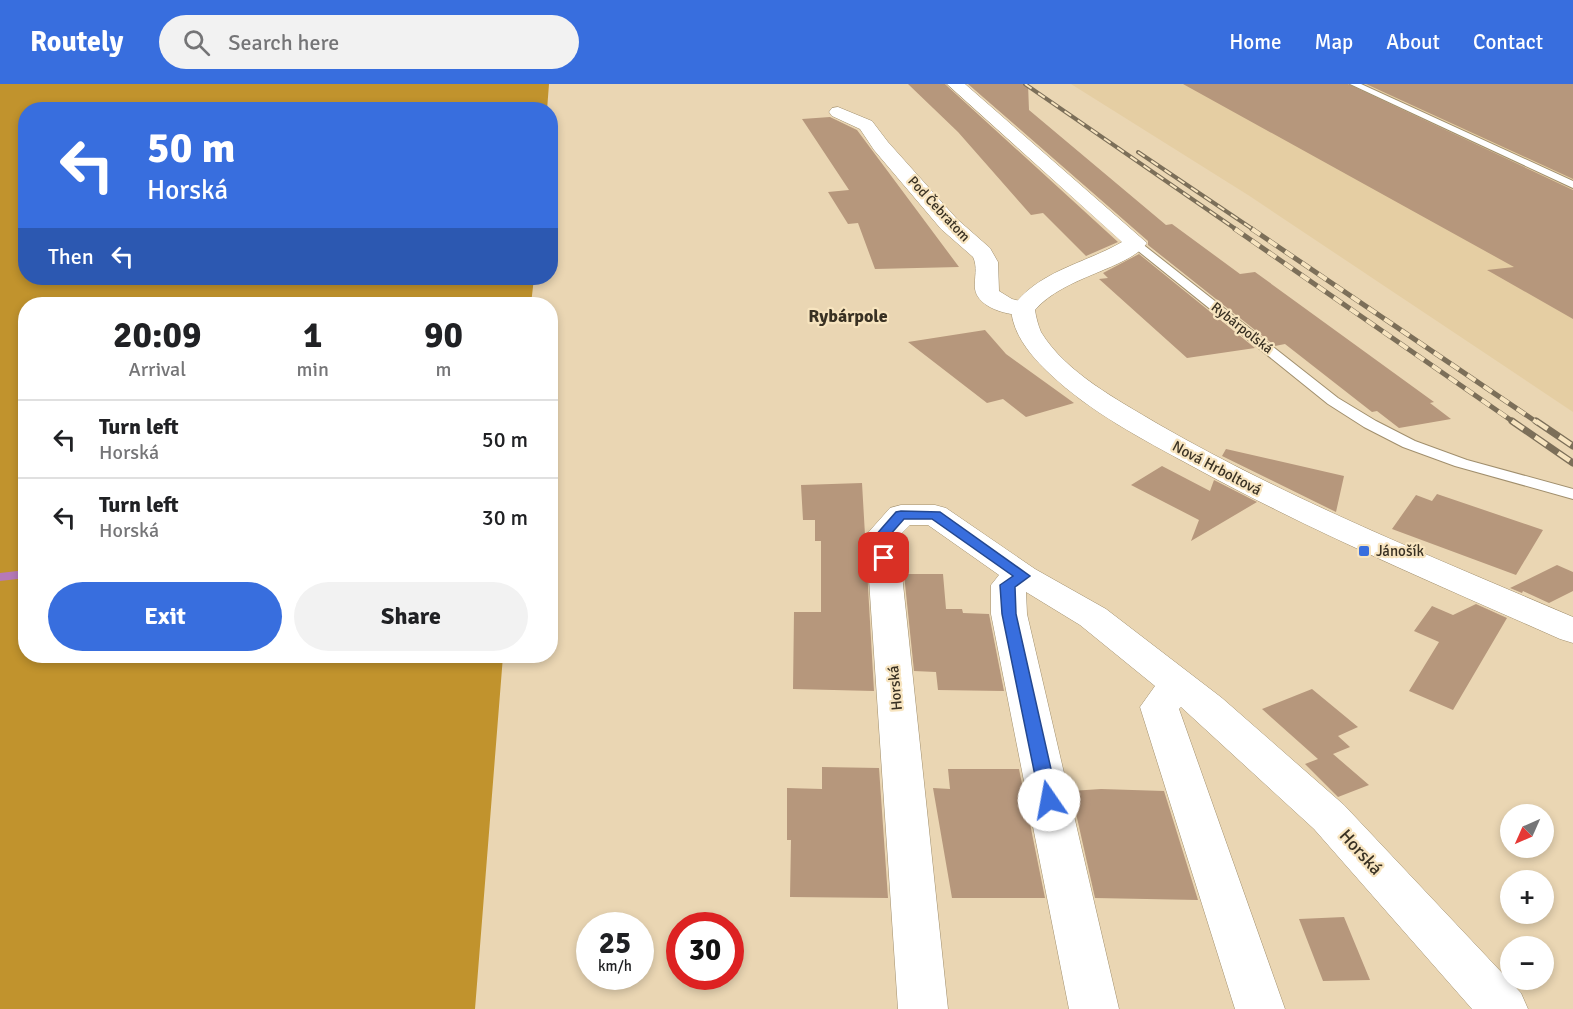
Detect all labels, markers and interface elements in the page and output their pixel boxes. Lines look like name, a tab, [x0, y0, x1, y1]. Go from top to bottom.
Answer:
search box	[159, 15, 579, 69]
text: Routely	[30, 25, 123, 59]
icon: search	[180, 26, 213, 59]
text: Search here	[228, 29, 339, 56]
text: Home	[1229, 29, 1282, 55]
text: Map	[1315, 29, 1353, 55]
text: About	[1386, 29, 1440, 55]
text: Contact	[1473, 29, 1543, 55]
text: 50 m	[147, 123, 236, 174]
icon: left	[48, 126, 126, 204]
street label: Pod Čebratom	[904, 173, 974, 245]
text: Horská	[147, 174, 228, 207]
icon: left	[106, 240, 139, 273]
text: Then	[48, 243, 94, 270]
street label: Rybárpoľská	[1208, 299, 1276, 357]
district label: Rybárpole	[808, 305, 888, 327]
text: 20:09	[113, 313, 201, 358]
text: 1	[303, 313, 322, 358]
text: 90	[424, 313, 463, 358]
text: Arrival	[128, 357, 186, 382]
text: min	[297, 357, 329, 382]
text: m	[435, 357, 451, 382]
text: Turn left	[99, 413, 179, 440]
icon: left	[48, 423, 81, 456]
text: 50 m	[482, 426, 528, 453]
street label: Nová Hrboltová	[1169, 437, 1265, 499]
text: Horská	[99, 440, 159, 465]
text: Turn left	[99, 491, 179, 518]
icon: left	[48, 501, 81, 534]
text: 30 m	[482, 504, 528, 531]
text: Horská	[99, 518, 159, 543]
pin	[858, 532, 909, 583]
icon: arrive	[867, 541, 900, 574]
place label: Jánošík	[1376, 542, 1425, 560]
marker: Jánošík	[1357, 544, 1371, 558]
button: Exit	[48, 582, 282, 651]
button: Share	[294, 582, 528, 651]
street label: Horská	[884, 665, 906, 711]
position arrow	[1017, 768, 1081, 832]
north arrow	[1500, 804, 1554, 858]
map controls	[1500, 804, 1554, 990]
street label: Horská	[1335, 825, 1387, 879]
button: +	[1500, 870, 1554, 924]
speed limit sign: 30	[666, 912, 744, 990]
text: 25	[599, 925, 631, 962]
button: −	[1500, 936, 1554, 990]
text: km/h	[598, 957, 632, 975]

